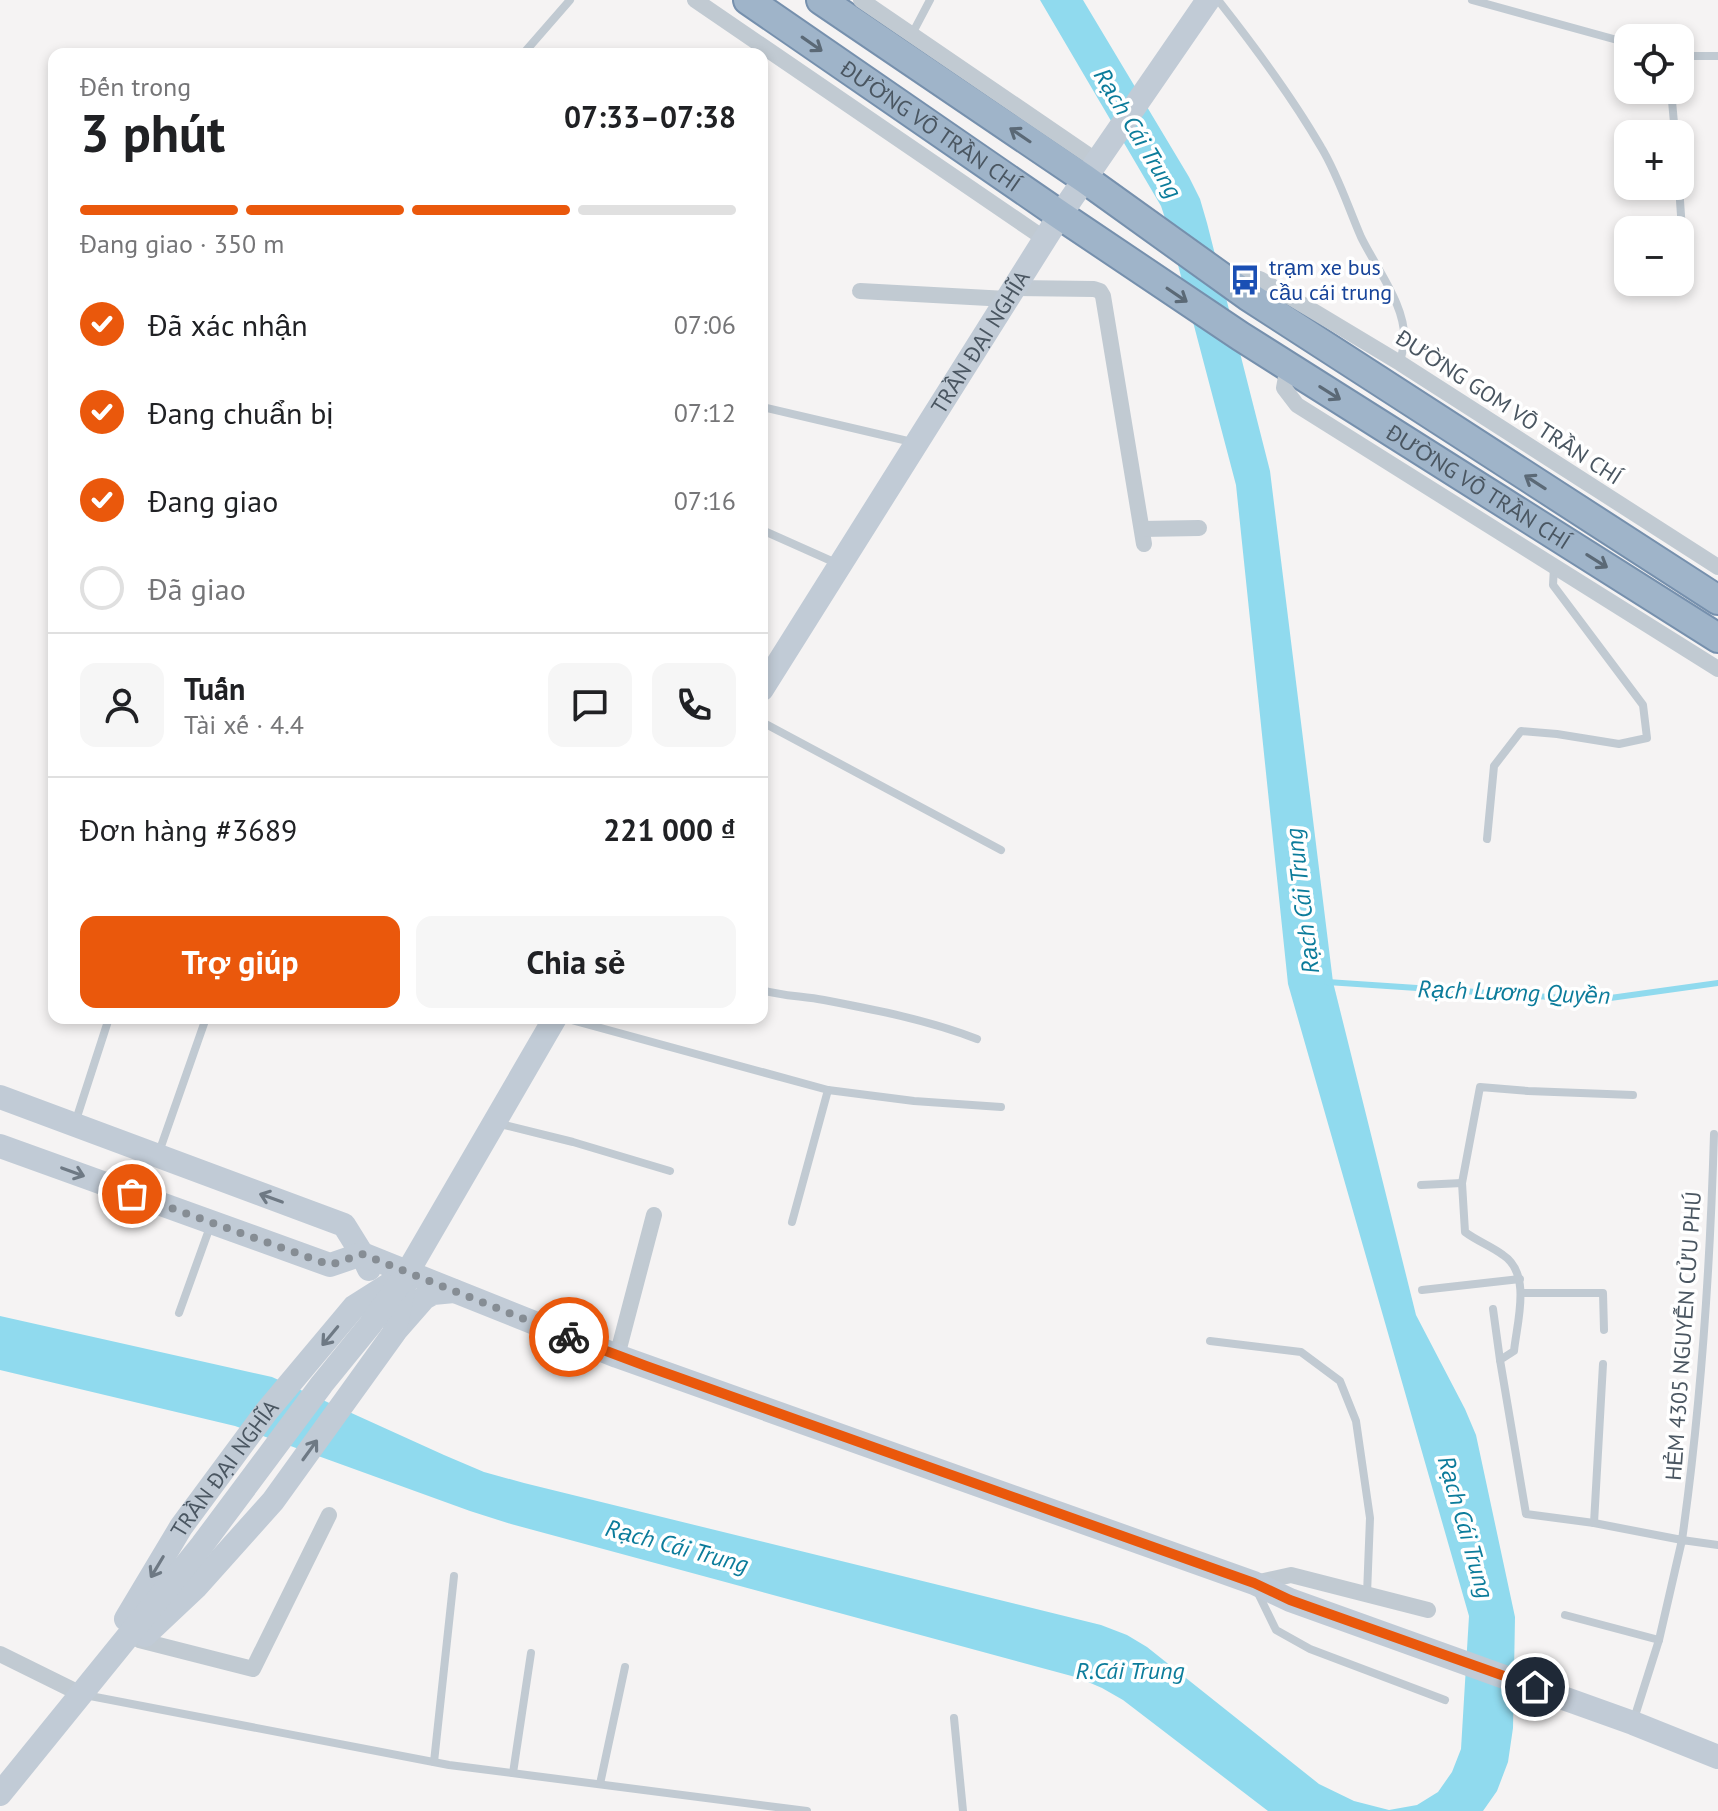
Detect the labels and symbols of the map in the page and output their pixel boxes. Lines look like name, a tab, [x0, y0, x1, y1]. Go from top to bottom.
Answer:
one-way arrow	[800, 36, 823, 52]
street label: ĐƯỜNG VÕ TRẦN CHÍ	[835, 54, 1027, 198]
water label: Rạch Cái Trung	[1087, 62, 1189, 204]
one-way arrow	[1010, 127, 1032, 143]
place label: trạm xe bus cầu cái trung	[1269, 253, 1392, 306]
bus stop icon: trạm xe bus cầu cái trung	[1228, 263, 1262, 297]
street label: TRẦN ĐẠI NGHĨA	[925, 265, 1036, 419]
one-way arrow	[1166, 286, 1188, 303]
street label: ĐƯỜNG GOM VÕ TRẦN CHÍ	[1390, 323, 1628, 491]
one-way arrow	[1318, 385, 1341, 401]
street label: ĐƯỜNG VÕ TRẦN CHÍ	[1381, 418, 1576, 556]
one-way arrow	[1524, 473, 1547, 489]
one-way arrow	[1585, 554, 1608, 570]
water label: Rạch Cái Trung	[1278, 826, 1326, 976]
water label: Rạch Lương Quyền	[1417, 973, 1611, 1011]
pin	[98, 1160, 166, 1228]
one-way arrow	[60, 1166, 85, 1180]
one-way arrow	[259, 1190, 284, 1204]
street label: HẺM 4305 NGUYỄN CỬU PHÚ	[1659, 1190, 1707, 1482]
courier	[529, 1297, 609, 1377]
one-way arrow	[321, 1325, 339, 1345]
street label: TRẦN ĐẠI NGHĨA	[164, 1394, 284, 1542]
one-way arrow	[302, 1439, 318, 1461]
water label: Rạch Cái Trung	[1431, 1452, 1501, 1602]
water label: Rạch Cái Trung	[602, 1512, 752, 1580]
one-way arrow	[149, 1555, 165, 1578]
pin	[1501, 1653, 1569, 1721]
water label: R.Cái Trung	[1075, 1655, 1185, 1686]

